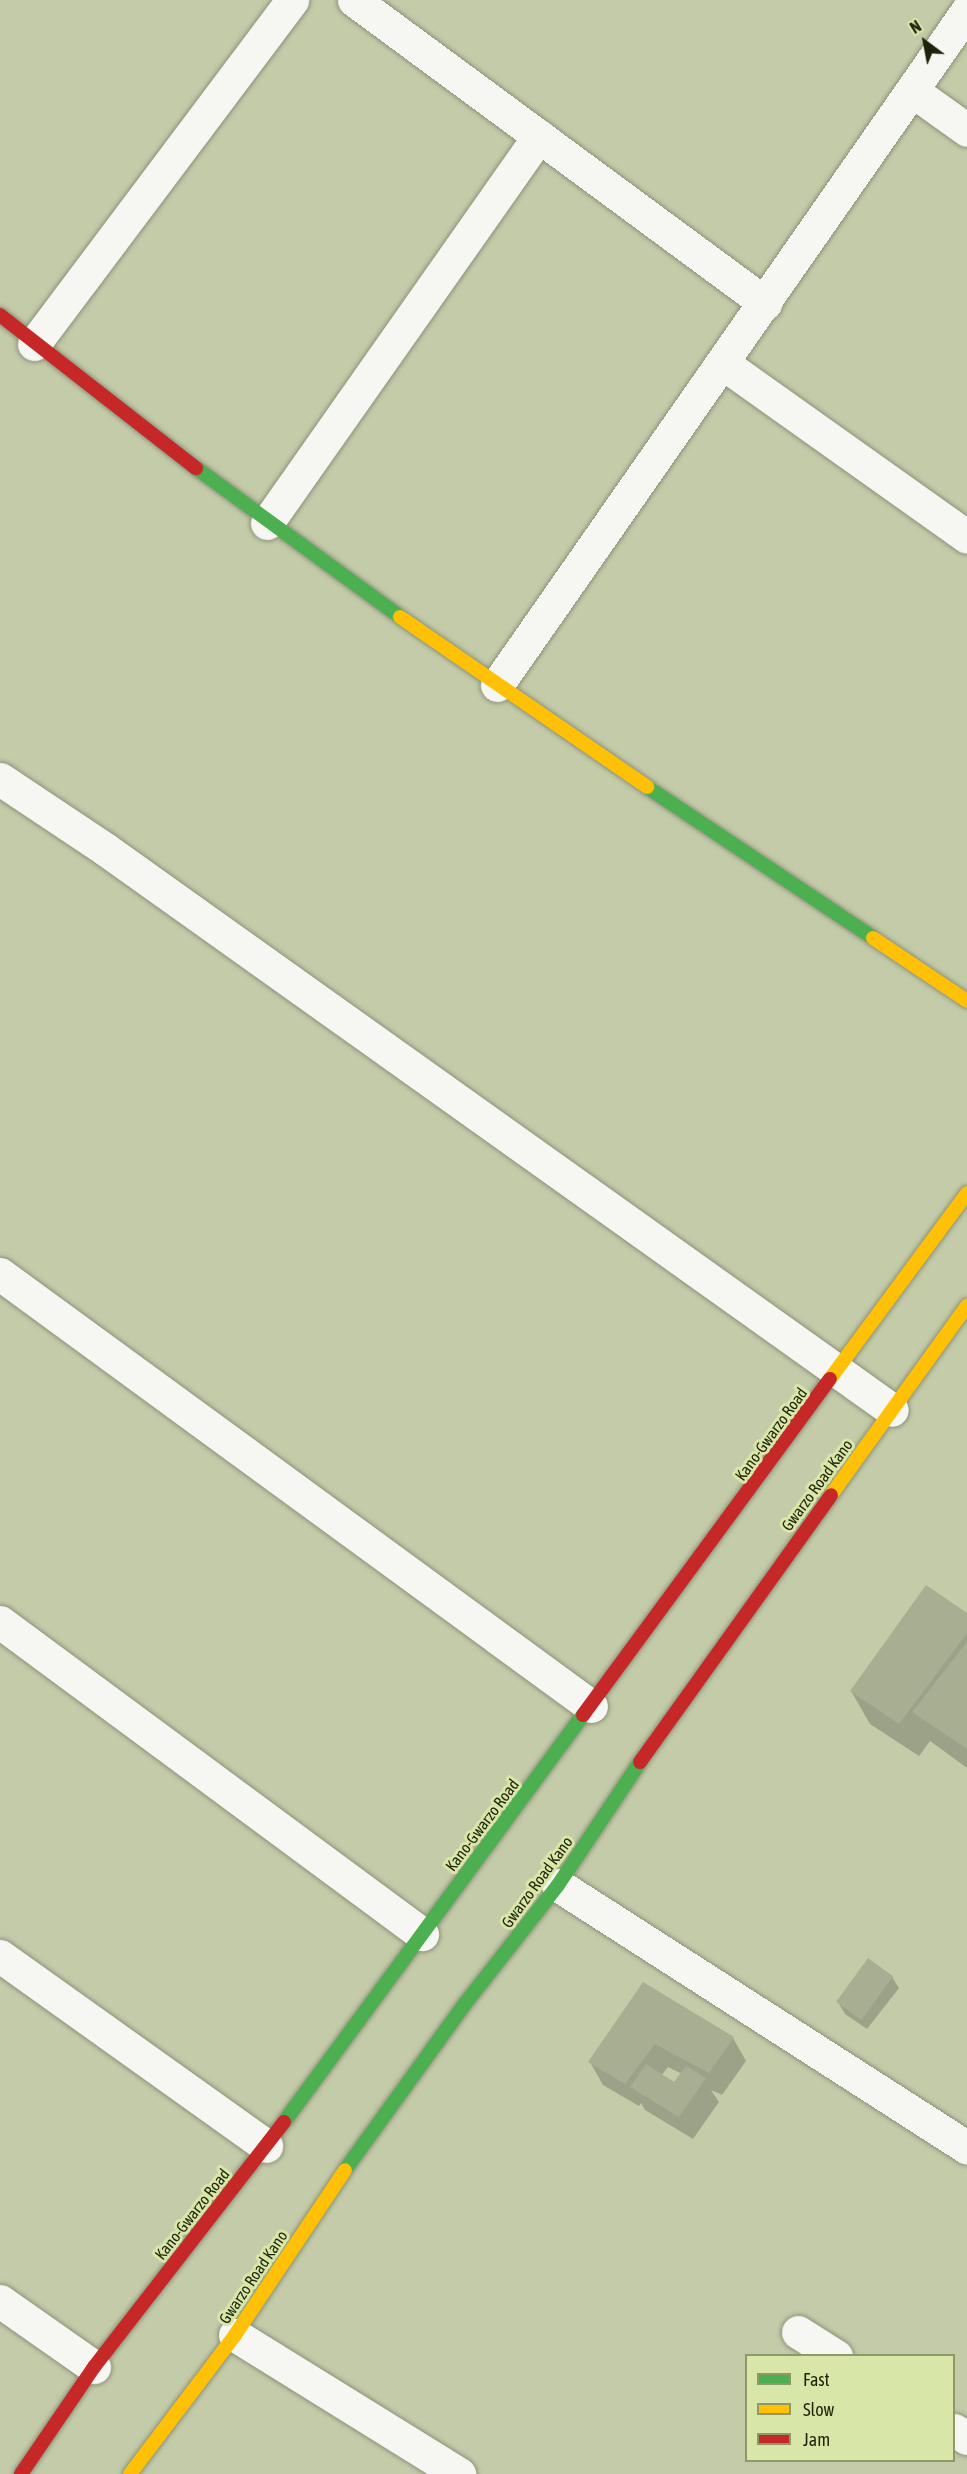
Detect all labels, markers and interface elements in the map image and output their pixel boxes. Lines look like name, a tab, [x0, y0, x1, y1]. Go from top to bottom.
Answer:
north arrow	[895, 12, 955, 72]
text: N	[907, 17, 924, 37]
street label: Kano-Gwarzo Road	[731, 1384, 811, 1484]
street label: Gwarzo Road Kano	[777, 1436, 857, 1534]
street label: Kano-Gwarzo Road	[441, 1775, 523, 1875]
street label: Gwarzo Road Kano	[497, 1833, 577, 1931]
street label: Kano-Gwarzo Road	[151, 2165, 233, 2263]
street label: Gwarzo Road Kano	[215, 2227, 291, 2327]
legend	[745, 2354, 955, 2462]
text: Fast	[803, 2369, 830, 2390]
text: Slow	[803, 2399, 834, 2420]
text: Jam	[803, 2429, 830, 2450]

